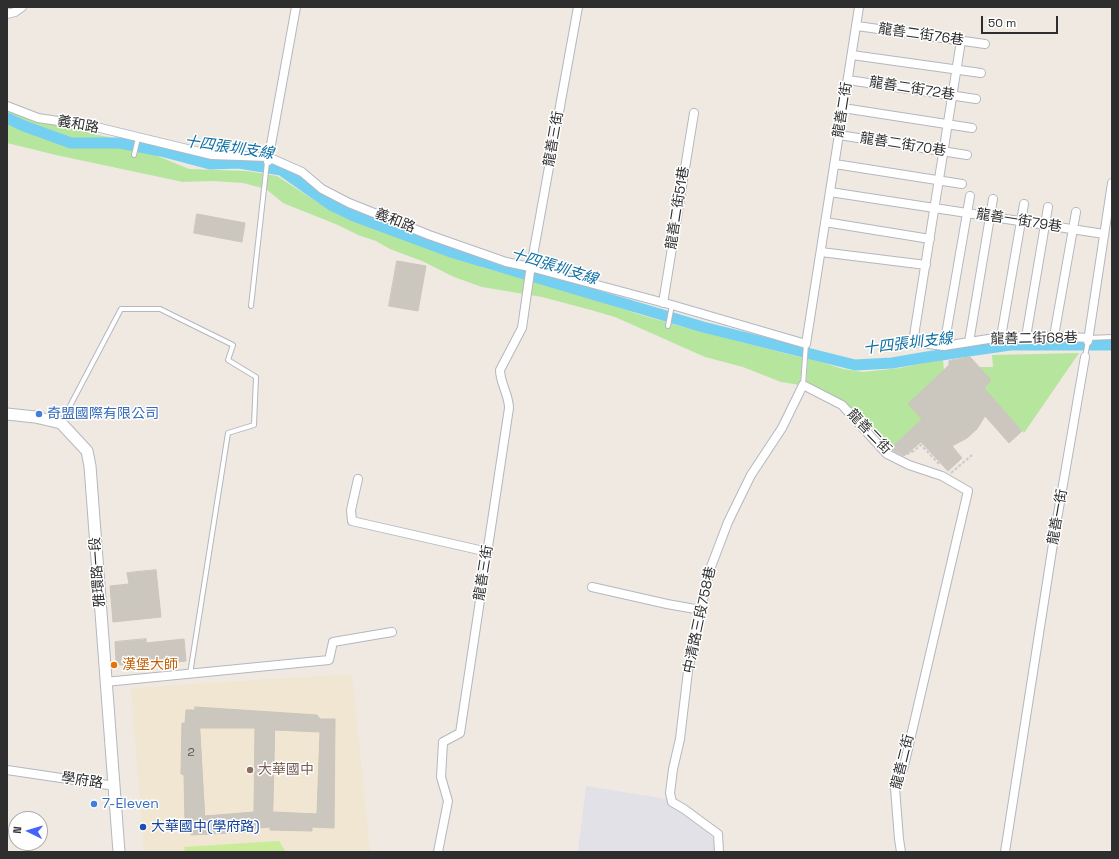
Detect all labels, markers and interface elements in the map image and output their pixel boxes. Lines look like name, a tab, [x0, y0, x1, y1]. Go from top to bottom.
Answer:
scale bar	[983, 8, 1060, 34]
text: 50 m	[988, 15, 1016, 31]
street label: 龍善二街76巷	[877, 21, 965, 49]
street label: 龍善二街72巷	[868, 74, 956, 104]
street label: 龍善二街	[830, 81, 856, 139]
street label: 龍善三街	[541, 110, 567, 168]
street label: 義和路	[56, 113, 100, 137]
street label: 龍善二街70巷	[859, 130, 947, 160]
water label: 十四張圳支線	[183, 133, 275, 163]
street label: 龍善二街51巷	[663, 165, 693, 251]
street label: 義和路	[372, 205, 418, 237]
street label: 龍善一街79巷	[975, 206, 1063, 236]
water label: 十四張圳支線	[508, 245, 600, 289]
water label: 十四張圳支線	[862, 330, 954, 358]
street label: 龍善二街68巷	[990, 330, 1078, 348]
place label: 奇盟國際有限公司	[47, 406, 159, 422]
street label: 龍善二街	[844, 406, 894, 458]
marker: 奇盟國際有限公司	[34, 409, 44, 419]
street label: 龍善一街	[1045, 488, 1071, 546]
street label: 雅環路一段	[87, 536, 109, 608]
street label: 龍善三街	[471, 544, 497, 602]
street label: 中清路三段758巷	[680, 565, 720, 675]
place label: 漢堡大師	[122, 657, 178, 673]
marker: 漢堡大師	[109, 660, 119, 670]
street label: 龍善二街	[888, 733, 918, 791]
house number: 2	[187, 746, 195, 760]
place label: 大華國中	[258, 762, 314, 778]
marker: 大華國中	[245, 765, 255, 775]
street label: 學府路	[60, 770, 104, 792]
place label: 7-Eleven	[102, 796, 159, 812]
marker: 7-Eleven	[89, 799, 99, 809]
north arrow	[8, 811, 48, 851]
place label: 大華國中(學府路)	[151, 819, 260, 835]
marker: 大華國中(學府路)	[138, 822, 148, 832]
text: N	[10, 826, 24, 834]

